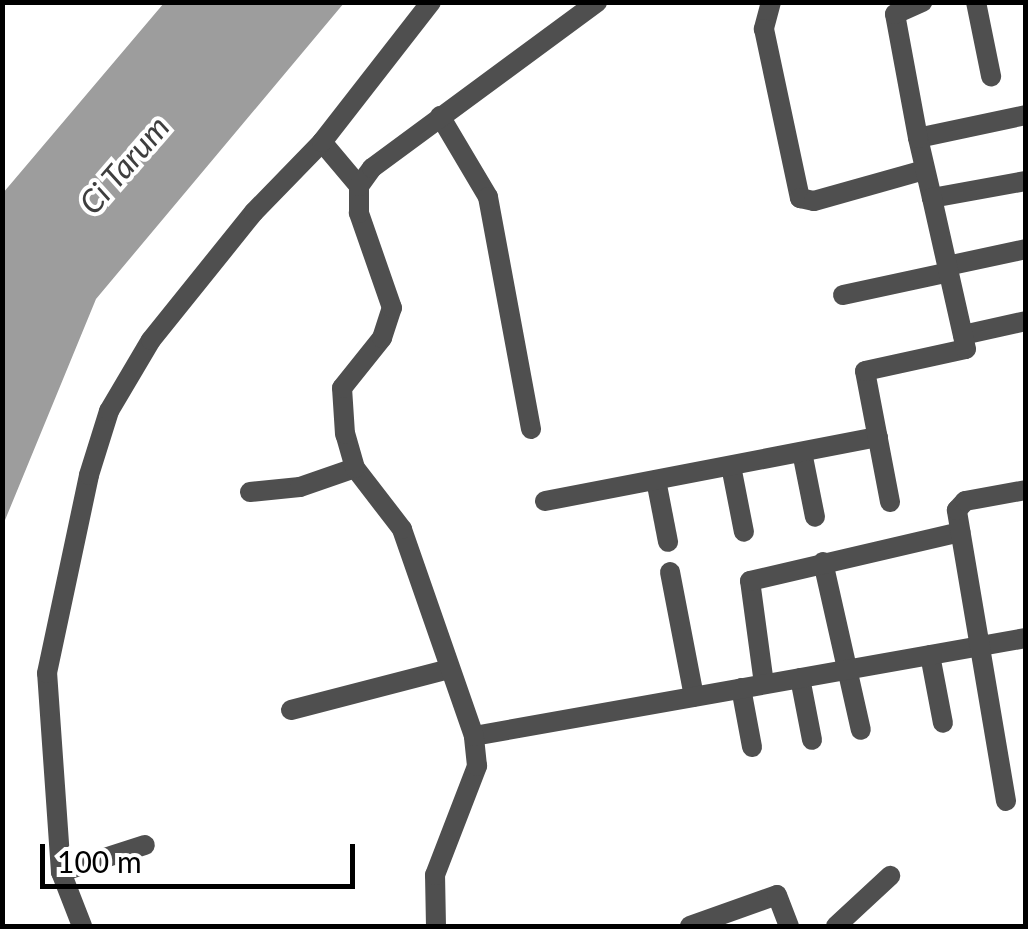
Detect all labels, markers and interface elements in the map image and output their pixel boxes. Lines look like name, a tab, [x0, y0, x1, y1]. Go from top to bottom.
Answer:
water label: Ci Tarum	[71, 108, 177, 222]
scale bar	[45, 824, 360, 886]
text: 100 m	[57, 843, 142, 879]

